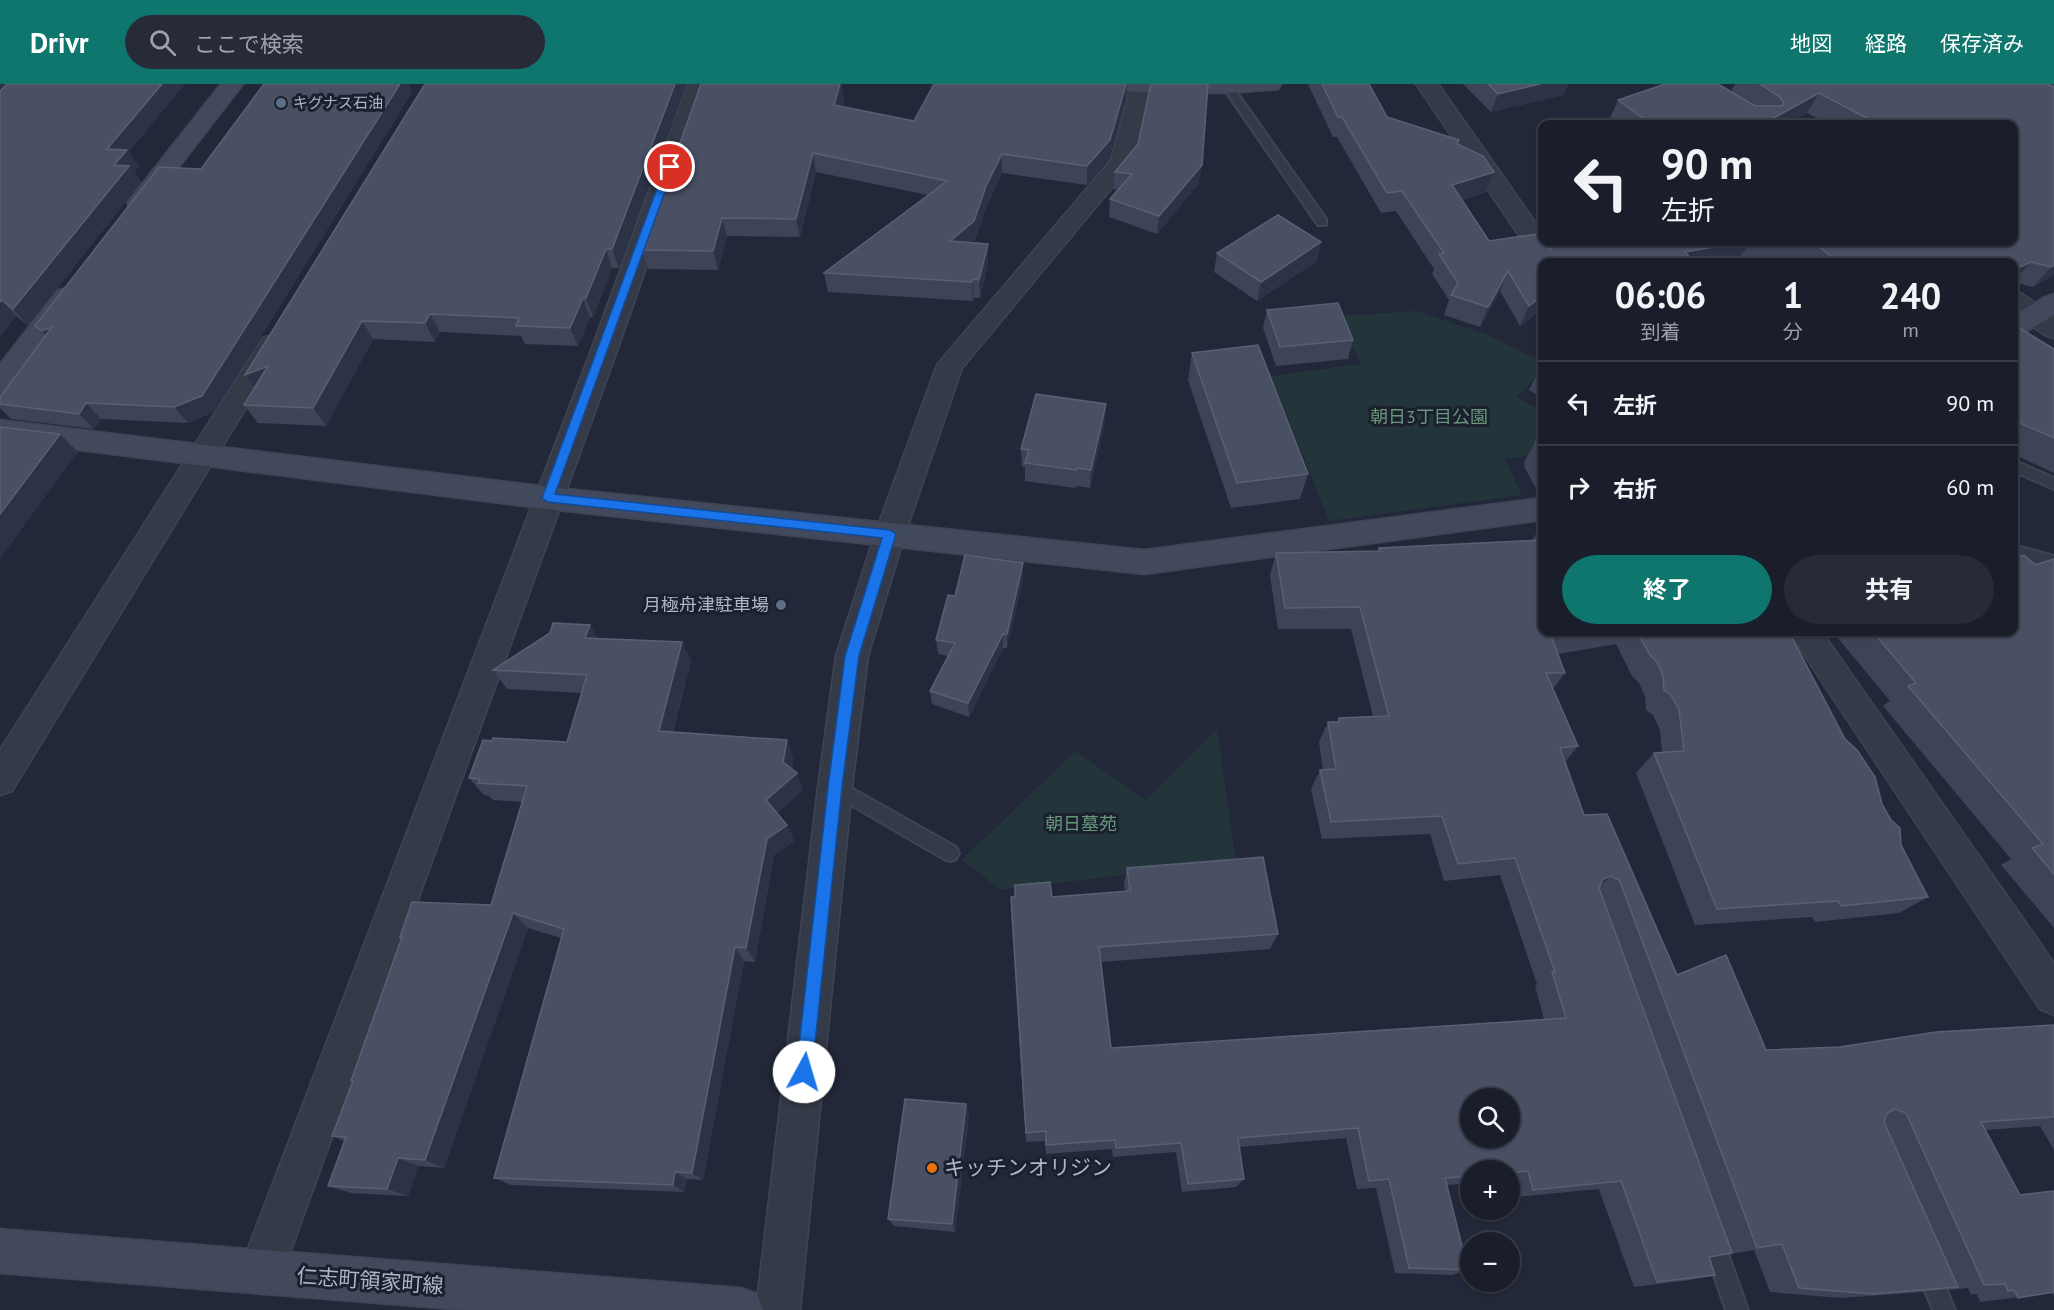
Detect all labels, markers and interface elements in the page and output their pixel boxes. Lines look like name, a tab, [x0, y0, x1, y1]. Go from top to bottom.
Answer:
search box	[125, 15, 545, 69]
text: Drivr	[30, 24, 89, 61]
icon: search	[146, 26, 179, 59]
text: ここで検索	[194, 30, 304, 58]
text: 地図	[1790, 30, 1832, 57]
text: 経路	[1865, 30, 1907, 57]
text: 保存済み	[1940, 30, 2024, 57]
place label: キグナス石油	[293, 93, 383, 112]
marker: キグナス石油	[274, 96, 288, 110]
text: 90 m	[1661, 136, 1753, 191]
pin	[644, 141, 695, 192]
icon: left	[1562, 144, 1640, 222]
icon: arrive	[653, 150, 686, 183]
text: 左折	[1661, 193, 1715, 227]
text: 06:06	[1615, 271, 1706, 318]
text: 1	[1783, 271, 1803, 318]
text: 240	[1880, 272, 1941, 319]
text: m	[1902, 317, 1919, 343]
text: 到着	[1640, 319, 1680, 345]
text: 分	[1783, 319, 1803, 345]
icon: left	[1562, 387, 1595, 420]
text: 90 m	[1946, 389, 1994, 417]
text: 左折	[1613, 391, 1657, 419]
park label: 朝日3丁目公園	[1370, 405, 1488, 428]
icon: right	[1562, 471, 1595, 504]
text: 60 m	[1946, 473, 1994, 501]
text: 右折	[1613, 475, 1657, 503]
button: 終了	[1562, 555, 1772, 624]
button: 共有	[1784, 555, 1994, 624]
place label: 月極舟津駐車場	[643, 593, 769, 616]
marker: 月極舟津駐車場	[774, 598, 788, 612]
park label: 朝日墓苑	[1045, 812, 1117, 835]
position arrow	[772, 1040, 836, 1104]
map controls	[1460, 1088, 1520, 1292]
button: search	[1460, 1088, 1520, 1148]
place label: キッチンオリジン	[944, 1154, 1112, 1181]
button: +	[1460, 1160, 1520, 1220]
marker: キッチンオリジン	[925, 1161, 939, 1175]
button: −	[1460, 1232, 1520, 1292]
street label: 仁志町領家町線	[296, 1262, 444, 1299]

